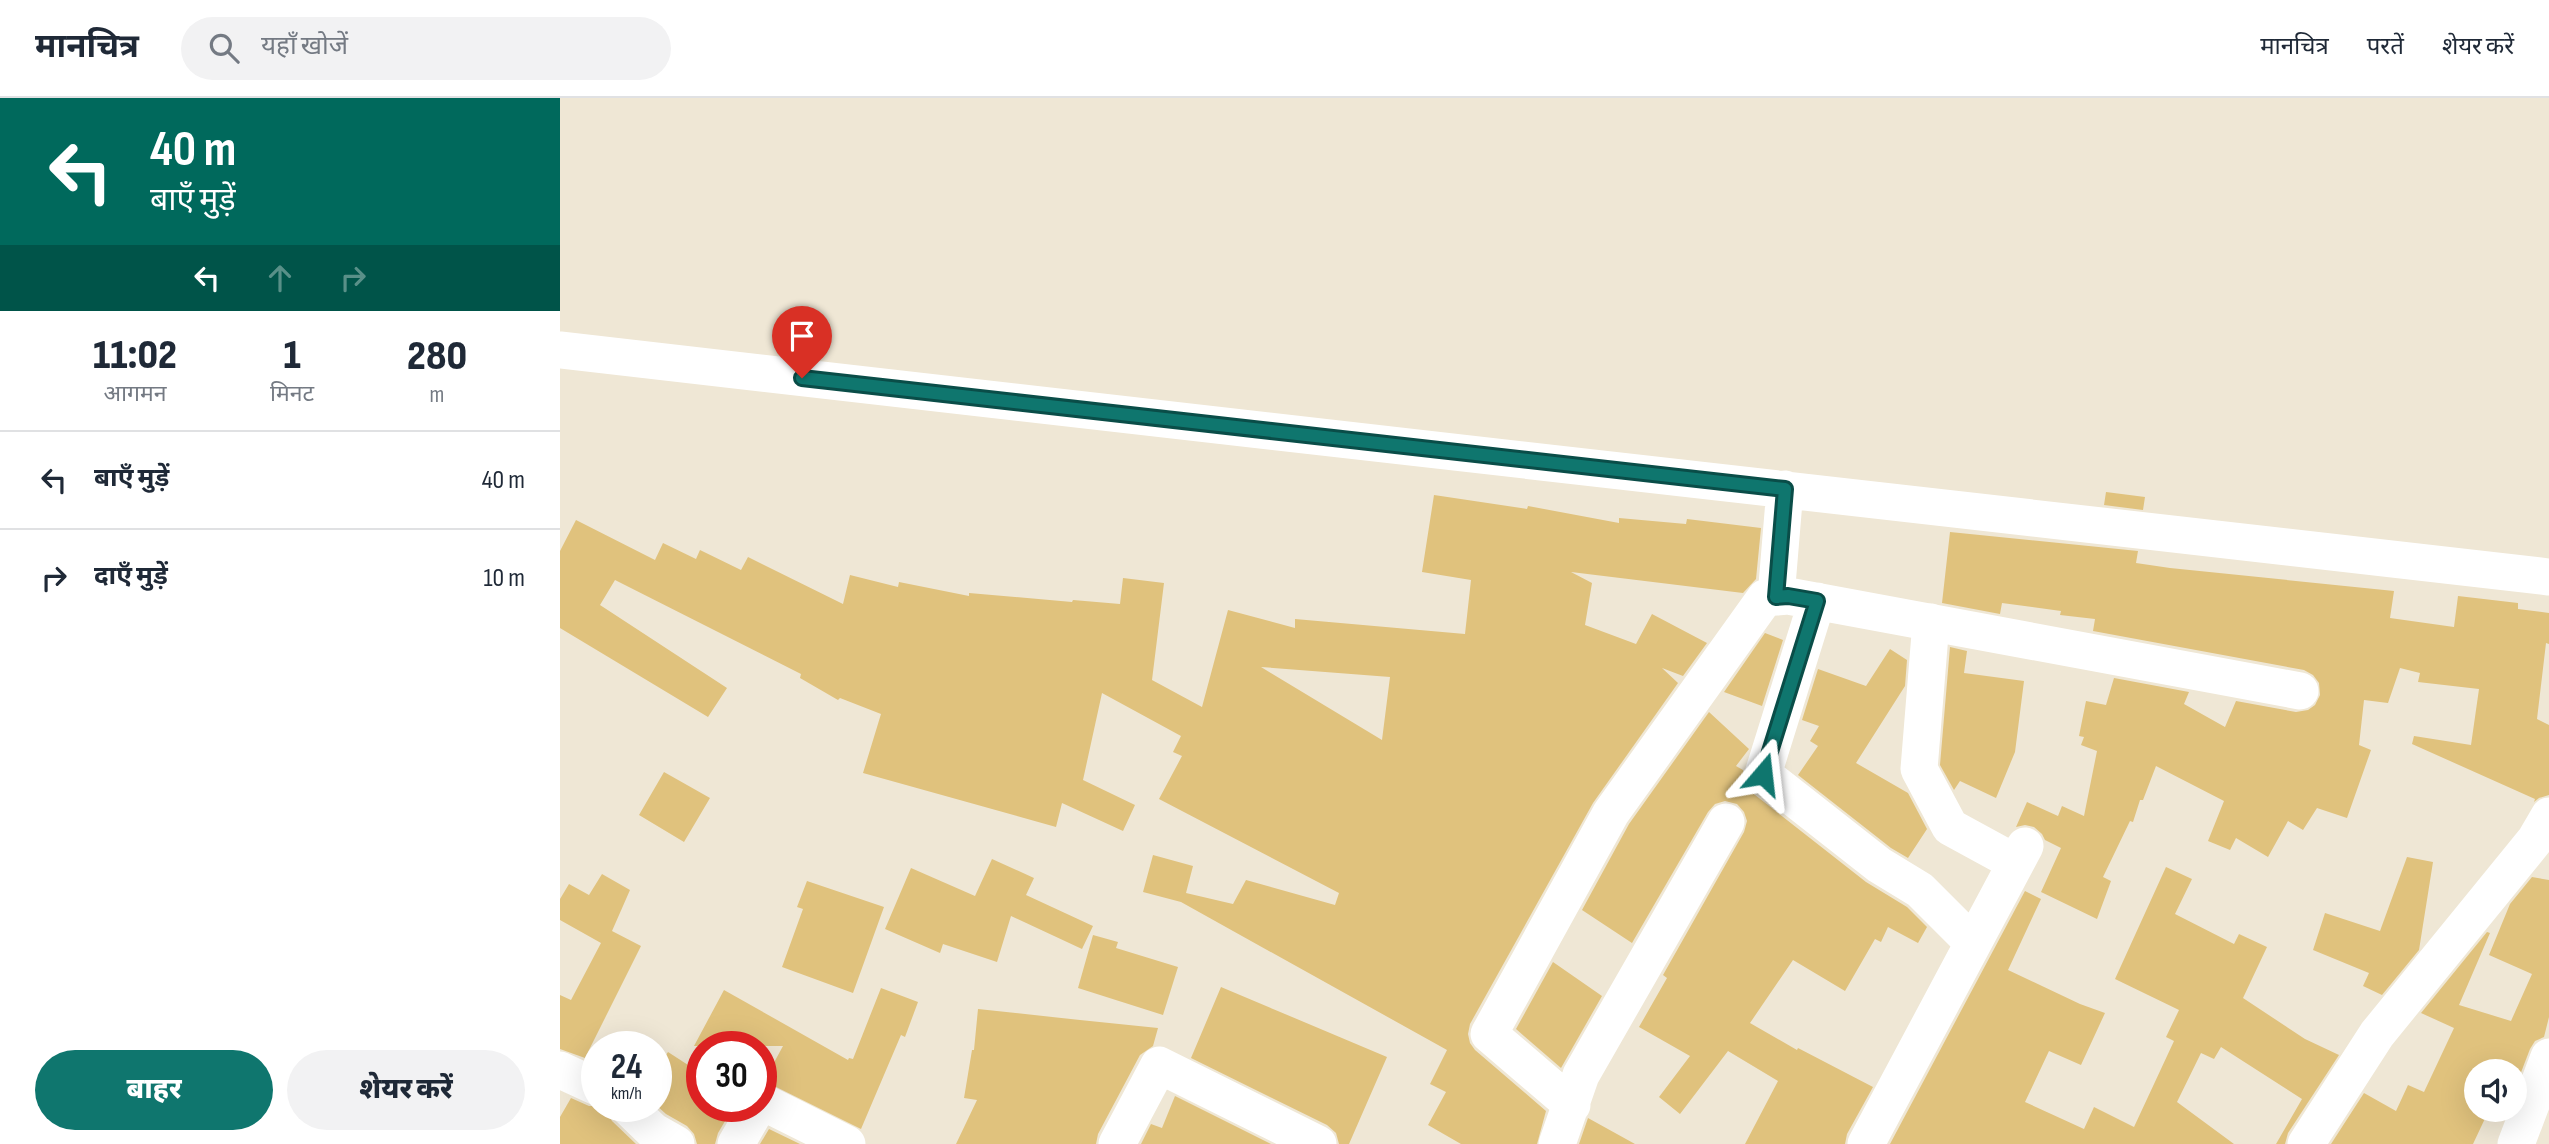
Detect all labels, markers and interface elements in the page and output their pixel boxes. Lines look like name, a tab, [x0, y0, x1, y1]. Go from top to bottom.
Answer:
search box	[181, 17, 671, 80]
text: मानचित्र	[35, 27, 139, 67]
icon: search	[205, 29, 243, 67]
text: यहाँ खोजें	[261, 31, 348, 62]
text: मानचित्र	[2260, 32, 2329, 61]
text: परतें	[2367, 32, 2404, 61]
text: शेयर करें	[2442, 32, 2514, 61]
text: 40 m	[150, 121, 236, 180]
icon: left	[35, 126, 126, 217]
text: बाएँ मुड़ें	[150, 181, 236, 220]
icon: left	[188, 259, 226, 297]
icon: ahead	[261, 259, 299, 297]
icon: right	[334, 259, 372, 297]
pin	[772, 306, 832, 378]
icon: arrive	[783, 317, 821, 355]
text: 11:02	[93, 330, 177, 381]
text: 1	[283, 330, 301, 381]
text: 280	[407, 331, 467, 382]
text: आगमन	[103, 380, 166, 408]
text: मिनट	[270, 380, 314, 408]
text: m	[430, 381, 444, 409]
icon: left	[35, 461, 73, 499]
text: बाएँ मुड़ें	[94, 463, 169, 494]
text: 40 m	[482, 465, 525, 496]
icon: right	[35, 559, 73, 597]
text: दाएँ मुड़ें	[94, 561, 168, 592]
text: 10 m	[483, 563, 525, 594]
position arrow	[1726, 737, 1800, 811]
speed limit sign: 30	[686, 1031, 777, 1122]
text: 24	[611, 1046, 642, 1089]
button: बाहर	[35, 1050, 273, 1130]
button: शेयर करें	[287, 1050, 525, 1130]
map controls	[2464, 1059, 2527, 1122]
button: sound	[2464, 1059, 2527, 1122]
text: km/h	[611, 1083, 642, 1104]

